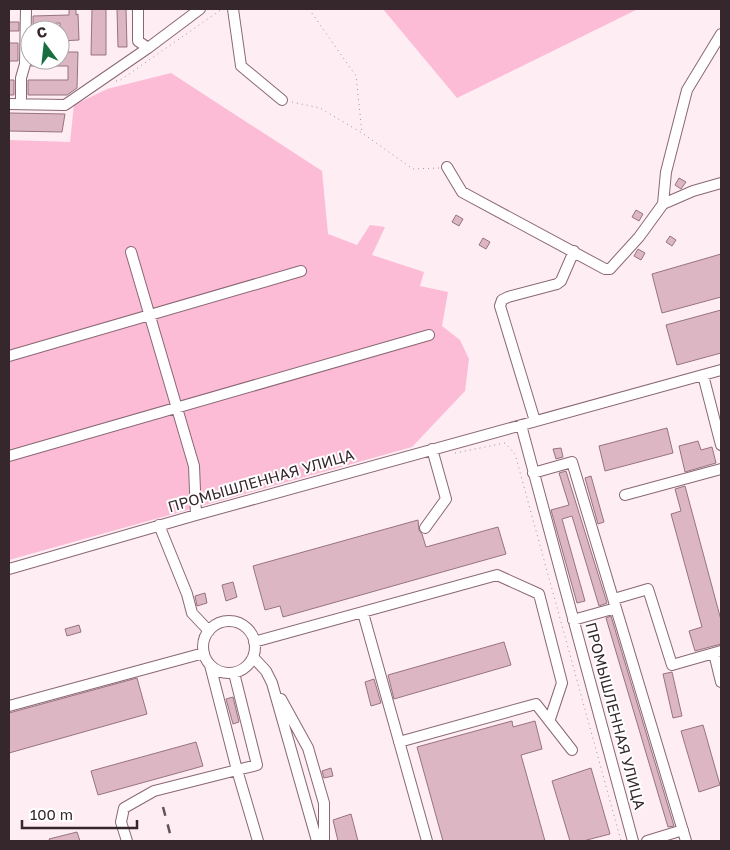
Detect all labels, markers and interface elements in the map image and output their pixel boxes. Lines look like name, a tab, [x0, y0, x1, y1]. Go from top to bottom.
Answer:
north arrow	[20, 20, 70, 70]
text: С	[34, 22, 49, 41]
street label: ПРОМЫШЛЕННАЯ УЛИЦА	[165, 445, 356, 515]
street label: ПРОМЫШЛЕННАЯ УЛИЦА	[582, 620, 650, 811]
scale bar	[22, 798, 138, 830]
text: 100 m	[30, 805, 73, 823]

